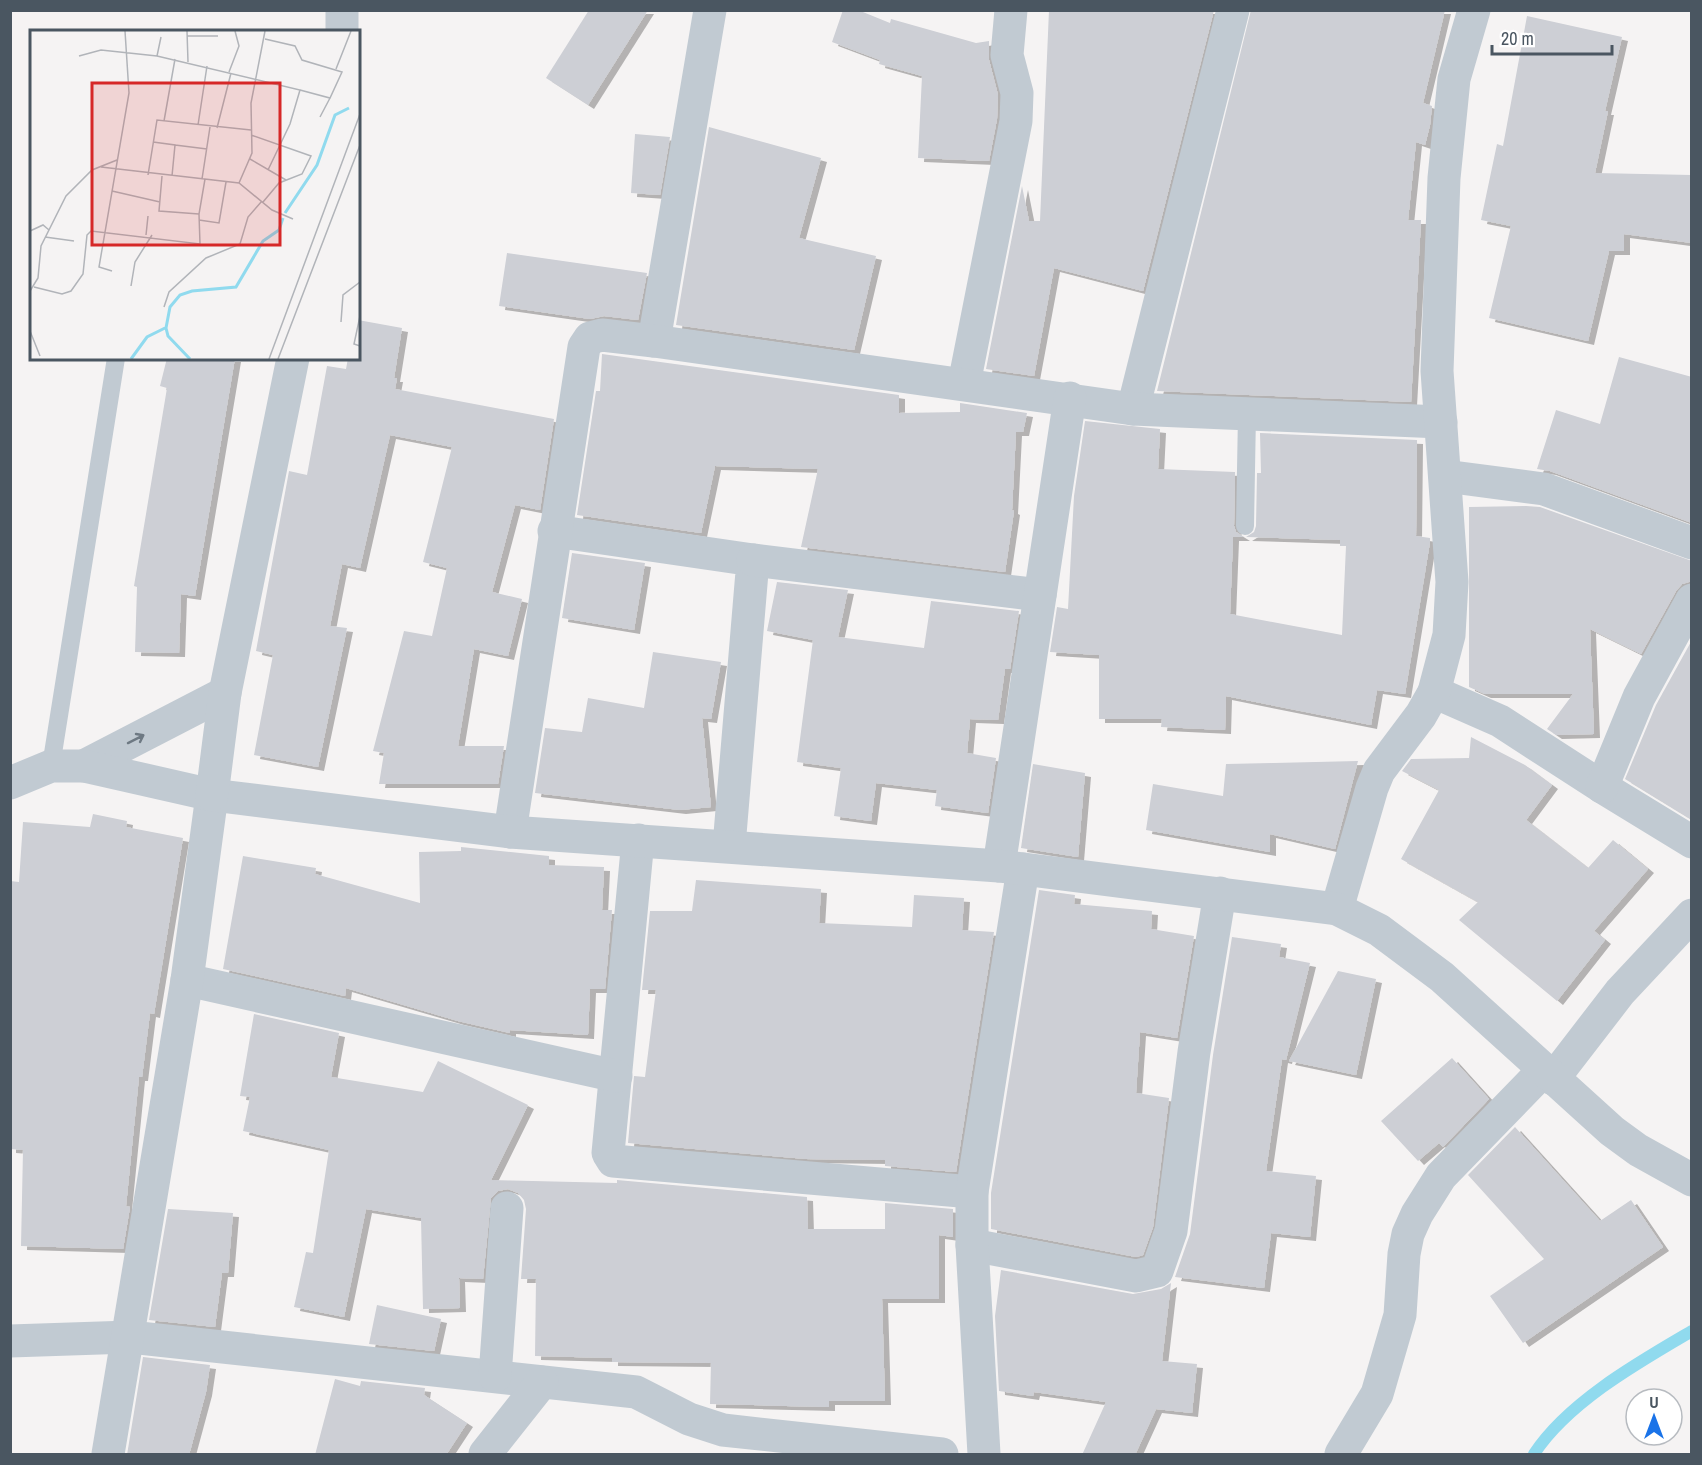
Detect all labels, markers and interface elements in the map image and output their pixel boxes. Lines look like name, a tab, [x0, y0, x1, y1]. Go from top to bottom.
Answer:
scale bar	[1492, 18, 1612, 56]
text: 20 m	[1501, 26, 1534, 51]
inset map	[30, 30, 360, 360]
one-way arrow	[127, 733, 145, 744]
north arrow	[1624, 1387, 1684, 1447]
text: U	[1649, 1391, 1659, 1413]

